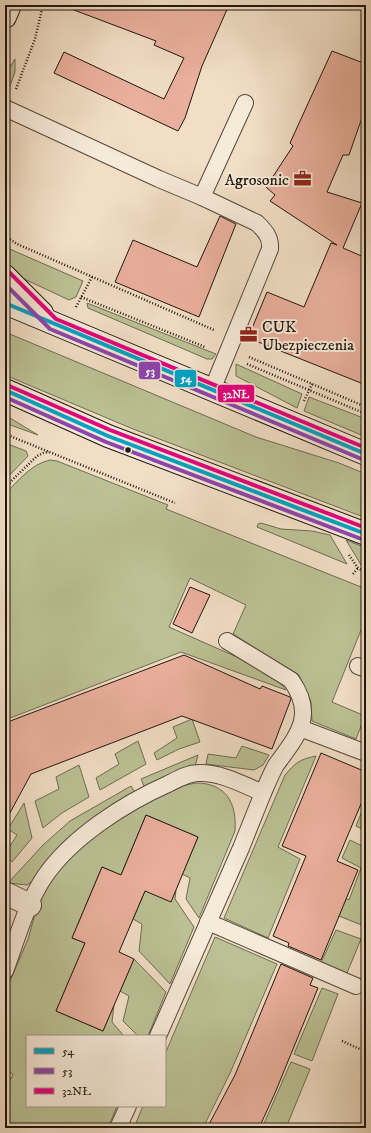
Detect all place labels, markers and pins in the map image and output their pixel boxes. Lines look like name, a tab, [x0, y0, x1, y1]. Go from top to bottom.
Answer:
office icon: Agrosonic	[292, 169, 312, 189]
place label: Agrosonic	[225, 170, 289, 190]
place label: CUK Ubezpieczenia	[262, 317, 354, 355]
office icon: CUK Ubezpieczenia	[239, 325, 259, 345]
unlabelled marker	[123, 445, 133, 455]

